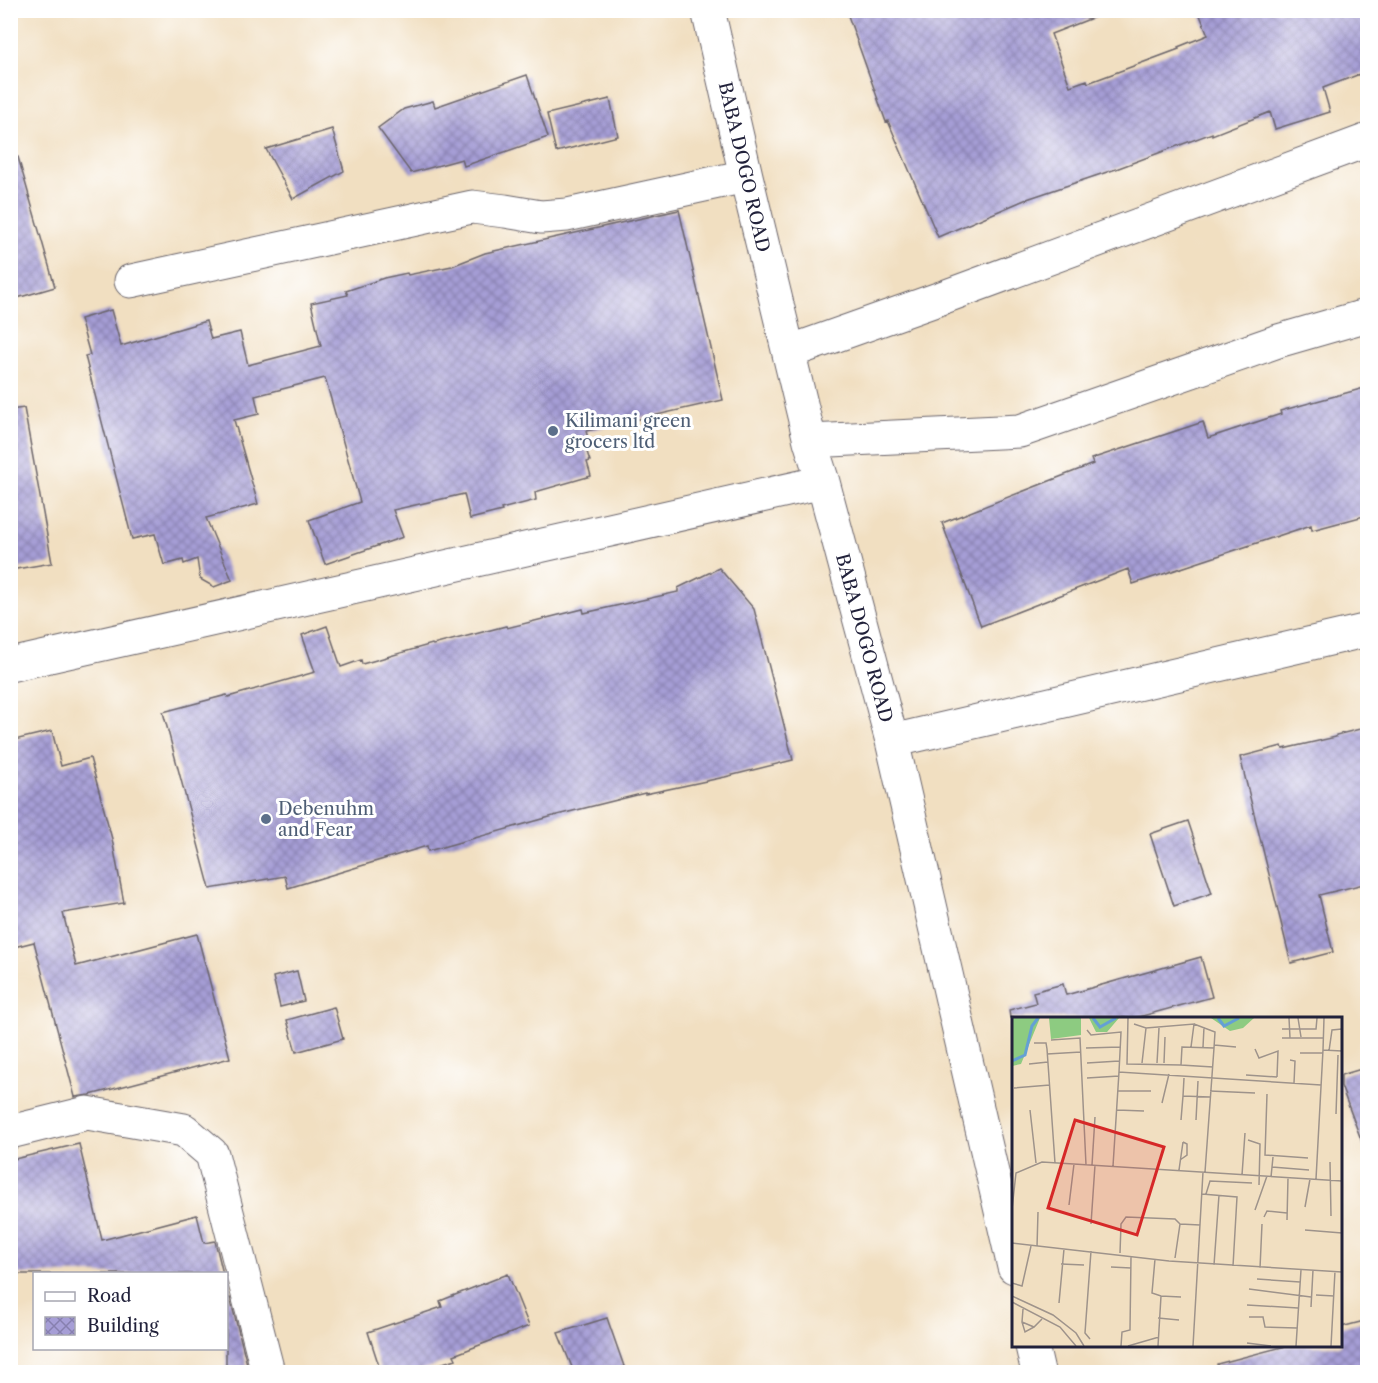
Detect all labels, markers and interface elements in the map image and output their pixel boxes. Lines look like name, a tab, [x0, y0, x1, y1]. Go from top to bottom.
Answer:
street label: BABA DOGO ROAD	[714, 80, 774, 254]
place label: Kilimani green grocers ltd	[565, 410, 691, 453]
marker: Kilimani green grocers ltd	[546, 424, 560, 438]
street label: BABA DOGO ROAD	[831, 551, 897, 725]
place label: Debenuhm and Fear	[278, 798, 374, 841]
marker: Debenuhm and Fear	[259, 812, 273, 826]
inset map	[1012, 1017, 1342, 1347]
legend	[33, 1272, 228, 1350]
text: Road	[87, 1285, 132, 1307]
text: Building	[87, 1315, 159, 1337]

